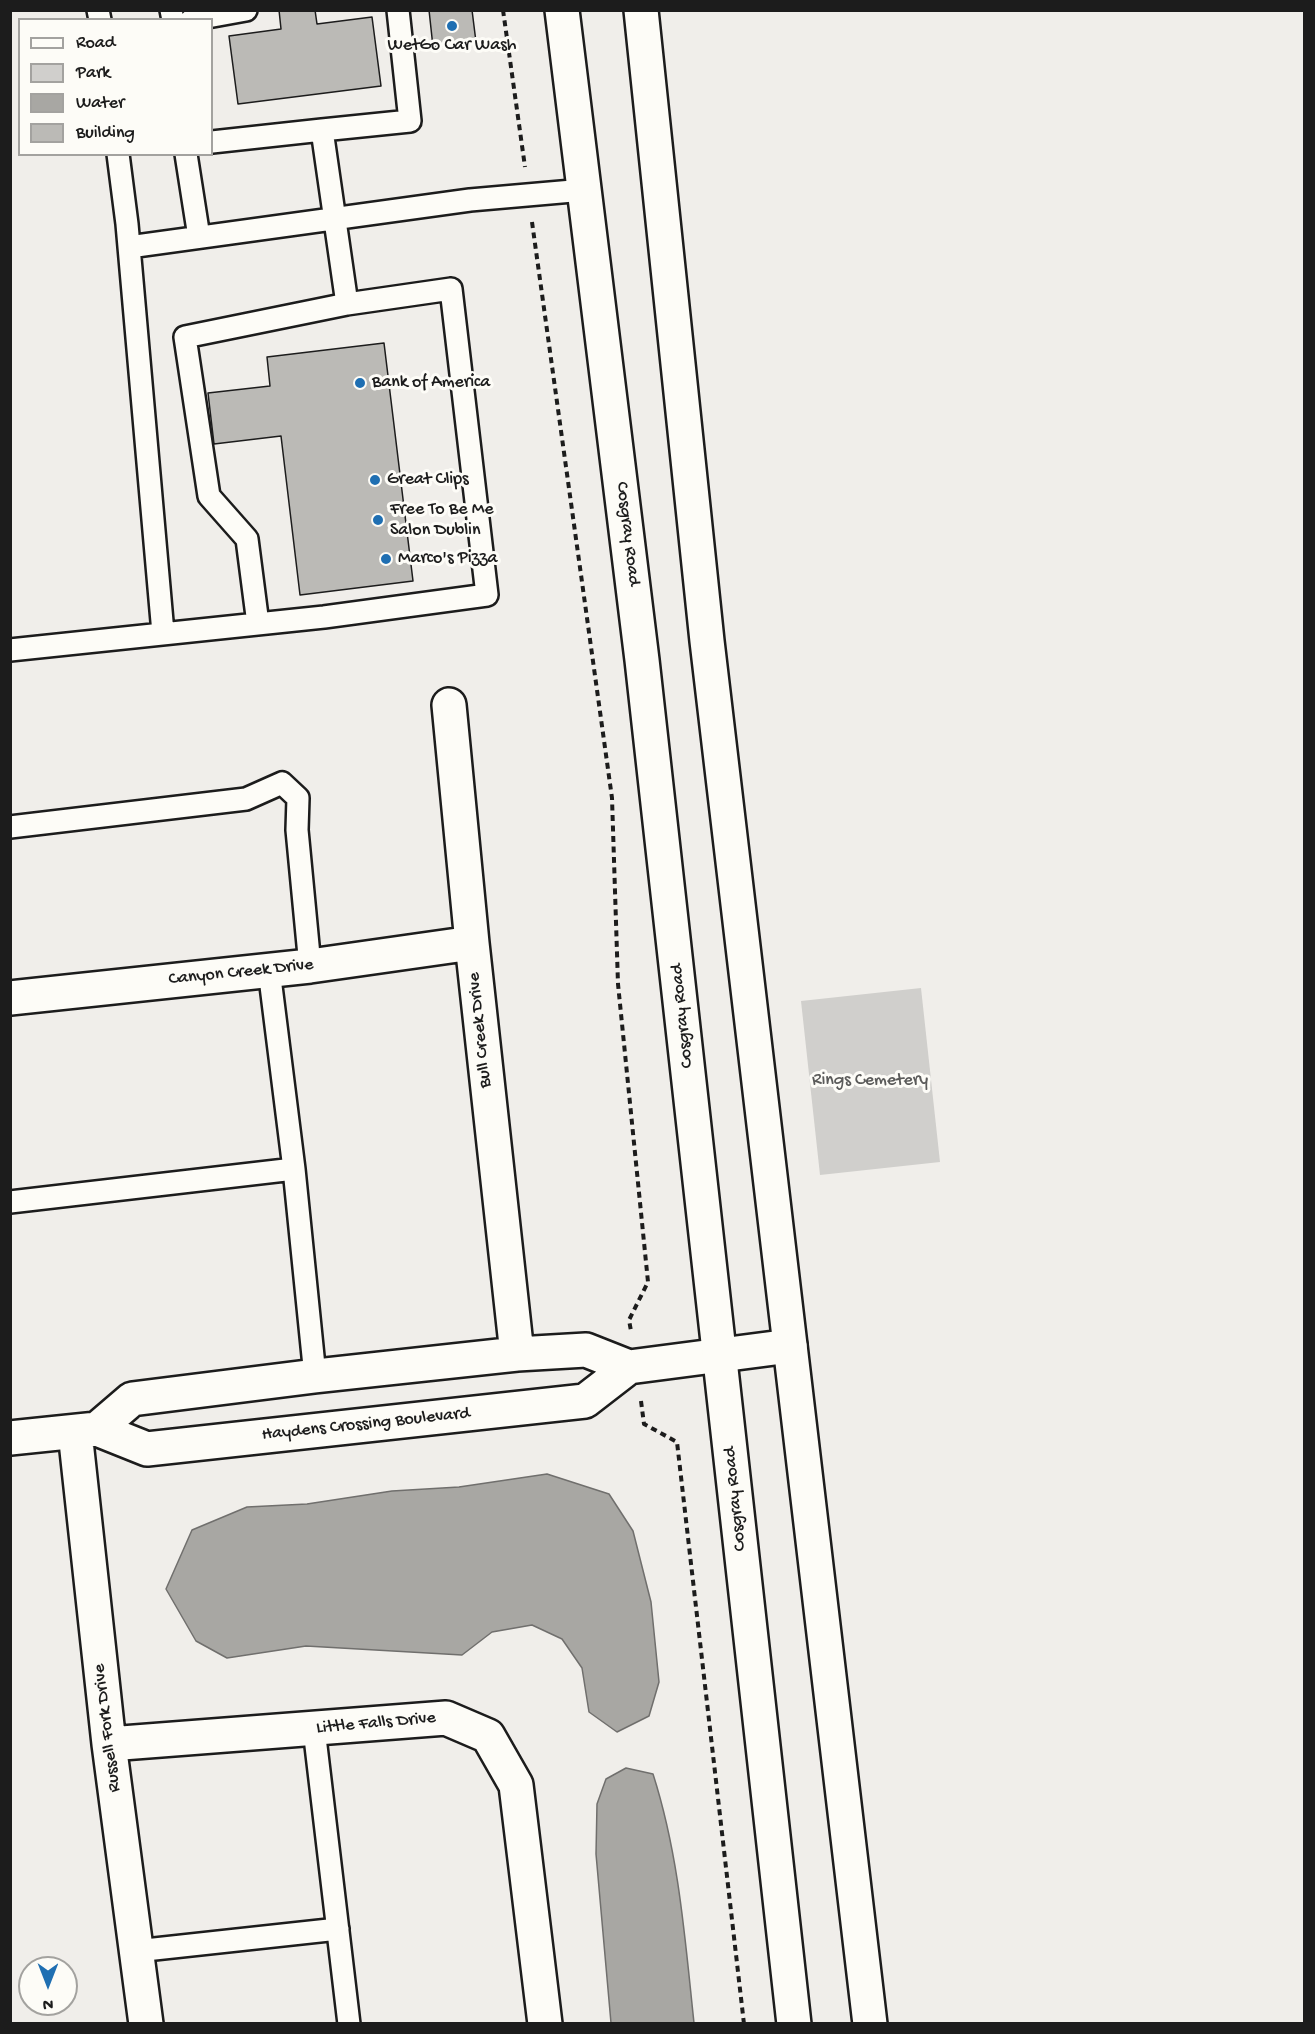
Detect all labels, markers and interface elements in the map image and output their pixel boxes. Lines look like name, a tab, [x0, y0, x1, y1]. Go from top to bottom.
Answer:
legend	[18, 18, 213, 156]
marker: WetGo Car Wash	[445, 19, 459, 33]
text: Road	[76, 33, 115, 54]
place label: WetGo Car Wash	[388, 35, 516, 57]
text: Park	[76, 63, 110, 84]
text: Water	[76, 93, 124, 114]
text: Building	[76, 123, 135, 144]
place label: Bank of America	[372, 372, 490, 394]
marker: Bank of America	[353, 376, 367, 390]
place label: Great Clips	[387, 469, 469, 491]
marker: Great Clips	[368, 473, 382, 487]
street label: Cosgray Road	[610, 481, 644, 587]
place label: Free To Be Me Salon Dublin	[390, 499, 494, 542]
marker: Free To Be Me Salon Dublin	[371, 513, 385, 527]
place label: Marco's Pizza	[398, 548, 497, 570]
marker: Marco's Pizza	[379, 552, 393, 566]
street label: Canyon Creek Drive	[167, 955, 315, 991]
street label: Cosgray Road	[667, 963, 699, 1069]
street label: Bull Creek Drive	[464, 971, 498, 1089]
park label: Rings Cemetery	[812, 1070, 928, 1092]
street label: Haydens Crossing Boulevard	[261, 1403, 471, 1447]
street label: Cosgray Road	[720, 1446, 752, 1552]
street label: Russell Fork Drive	[89, 1663, 127, 1793]
street label: Little Falls Drive	[315, 1708, 437, 1740]
north arrow	[18, 1956, 78, 2016]
text: N	[43, 1993, 53, 2012]

